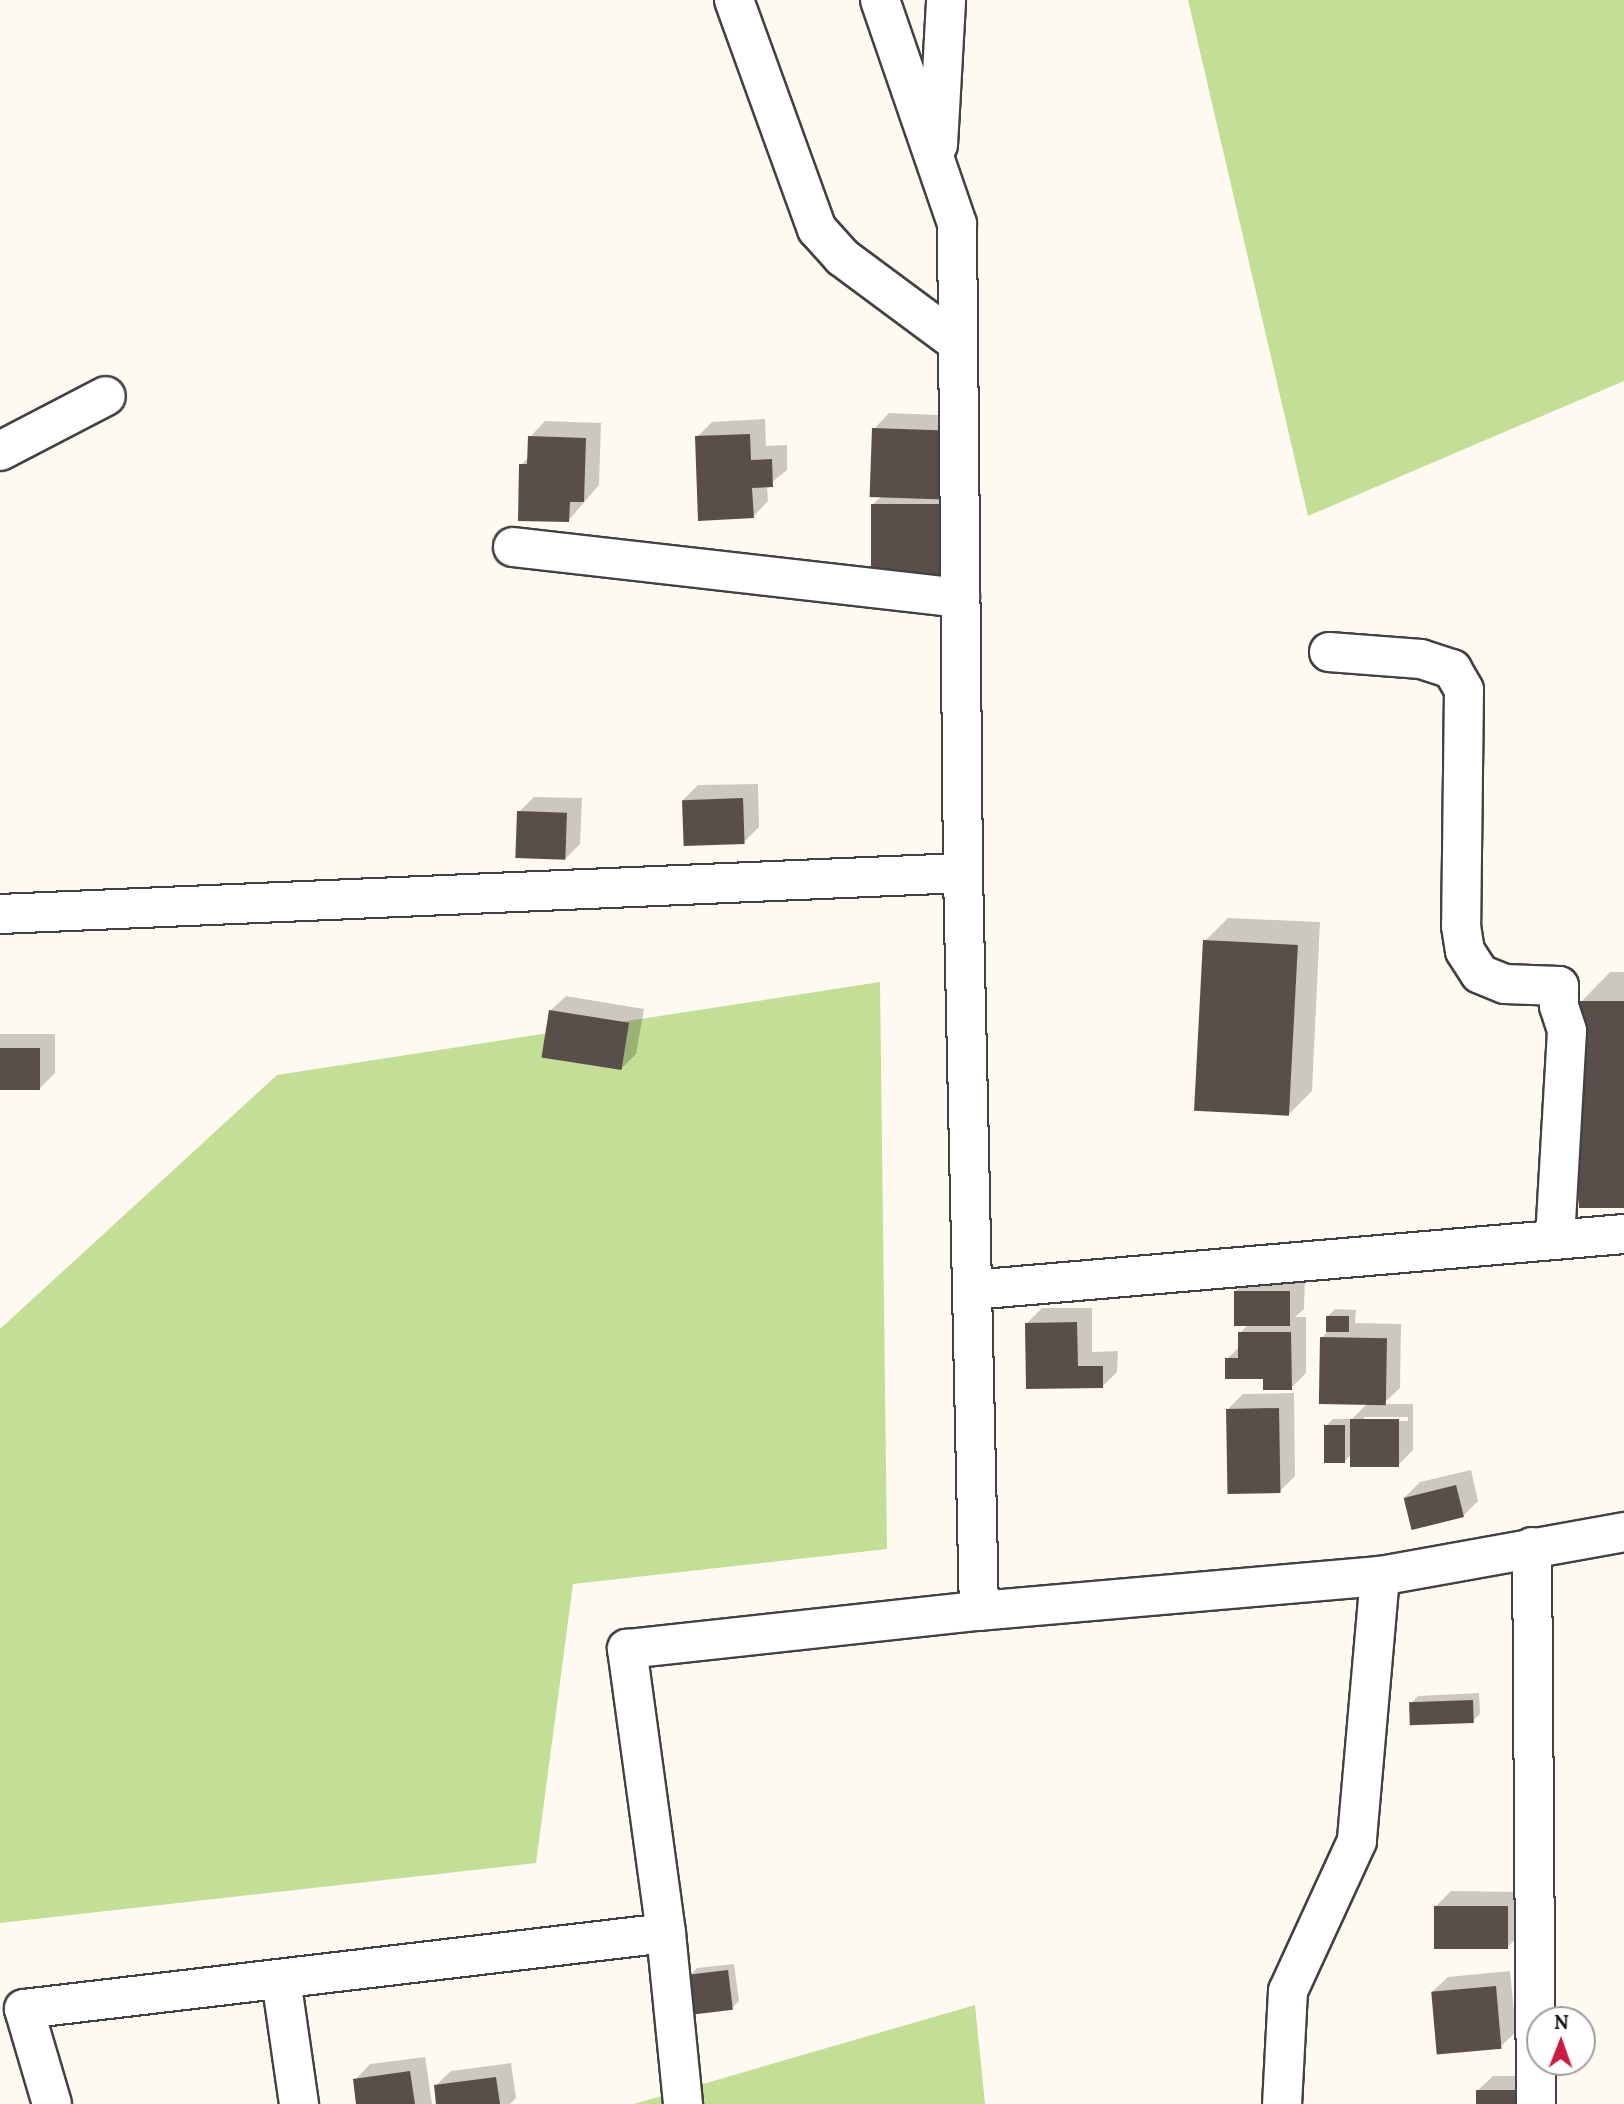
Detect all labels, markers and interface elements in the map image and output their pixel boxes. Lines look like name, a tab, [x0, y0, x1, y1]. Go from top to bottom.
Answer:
north arrow	[1526, 2006, 1596, 2076]
text: N	[1554, 2010, 1569, 2034]

